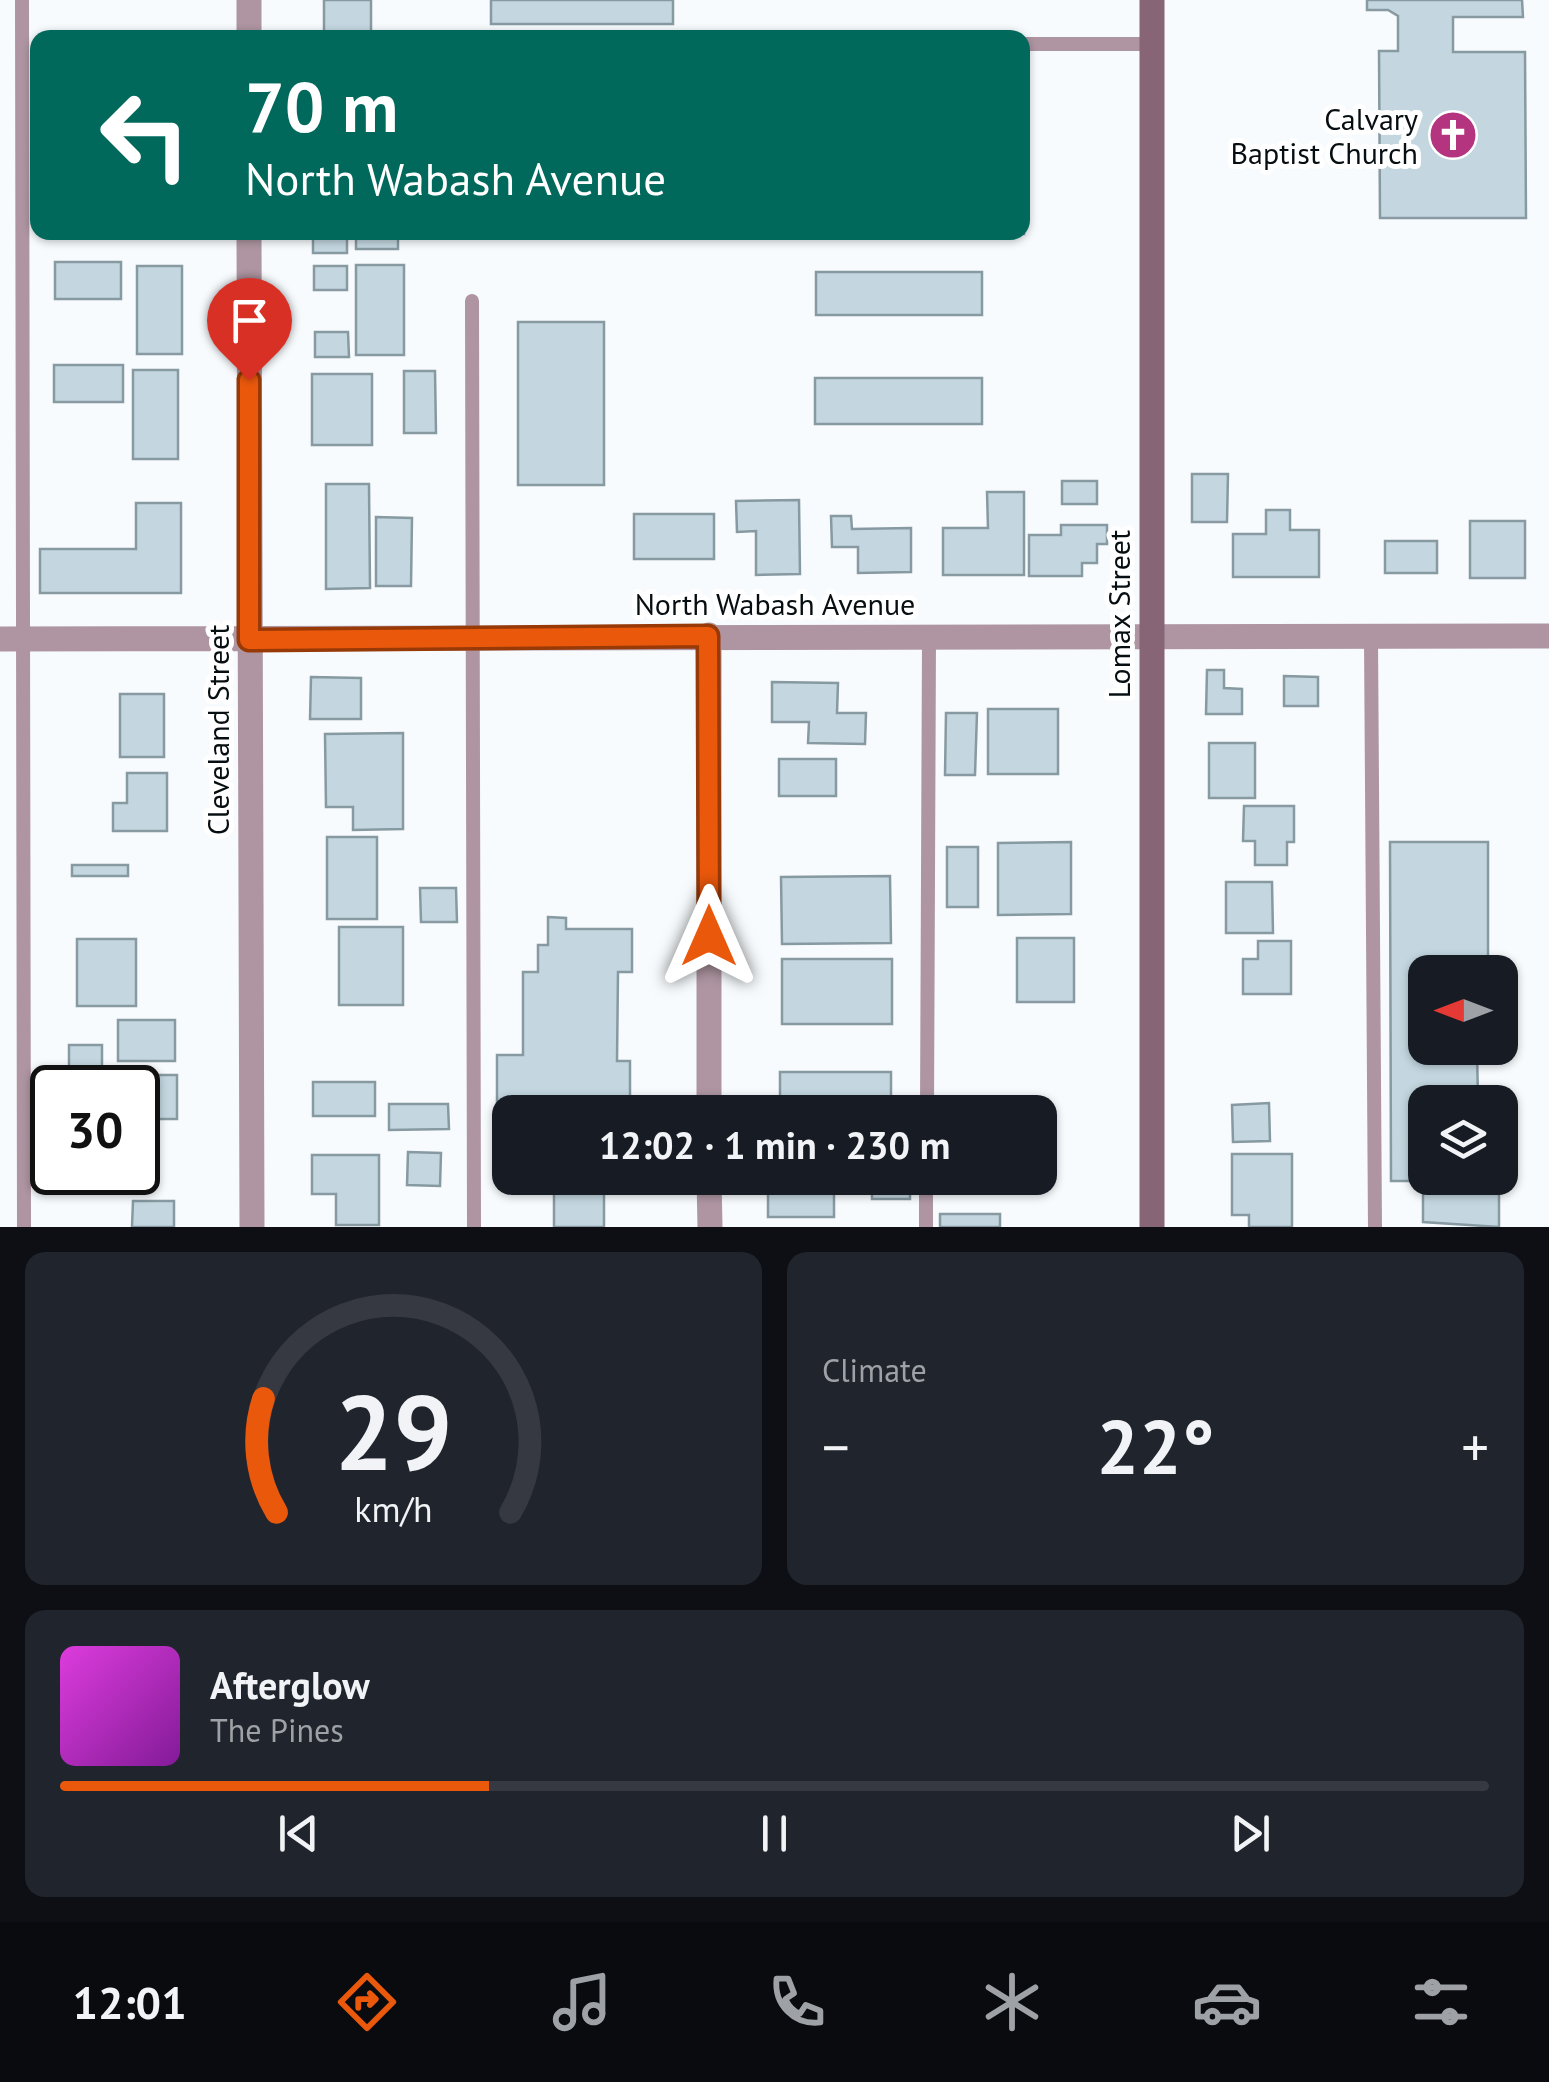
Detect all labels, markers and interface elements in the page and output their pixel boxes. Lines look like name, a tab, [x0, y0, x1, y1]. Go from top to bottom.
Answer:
text: 70 m	[245, 61, 398, 151]
icon: left	[80, 70, 210, 200]
place label: Calvary Baptist Church	[1231, 99, 1418, 172]
church icon: Calvary Baptist Church	[1427, 109, 1479, 161]
text: North Wabash Avenue	[245, 149, 666, 207]
pin	[207, 278, 292, 381]
icon: arrive	[222, 293, 277, 348]
street label: Lomax Street	[1099, 530, 1138, 698]
street label: North Wabash Avenue	[635, 584, 915, 623]
street label: Cleveland Street	[198, 625, 237, 835]
position arrow	[657, 884, 761, 988]
north arrow	[1408, 955, 1518, 1065]
map controls	[1408, 955, 1518, 1195]
speed limit sign: 30	[30, 1065, 160, 1195]
button: layers	[1408, 1085, 1518, 1195]
text: 12:02 · 1 min · 230 m	[599, 1120, 950, 1169]
text: Climate	[822, 1349, 927, 1391]
text: 29	[335, 1364, 452, 1499]
text: 22°	[1097, 1398, 1214, 1495]
text: −	[822, 1411, 850, 1482]
text: +	[1461, 1411, 1489, 1482]
text: km/h	[354, 1486, 433, 1532]
text: Afterglow	[210, 1660, 370, 1709]
text: The Pines	[210, 1709, 344, 1751]
icon: previous	[271, 1806, 326, 1861]
icon: pause	[747, 1806, 802, 1861]
icon: next	[1223, 1806, 1278, 1861]
icon: directions	[332, 1967, 402, 2037]
icon: music	[547, 1967, 617, 2037]
icon: phone	[762, 1967, 832, 2037]
icon: climate	[977, 1967, 1047, 2037]
icon: car	[1192, 1967, 1262, 2037]
icon: filters	[1406, 1967, 1476, 2037]
text: 12:01	[72, 1973, 187, 2031]

